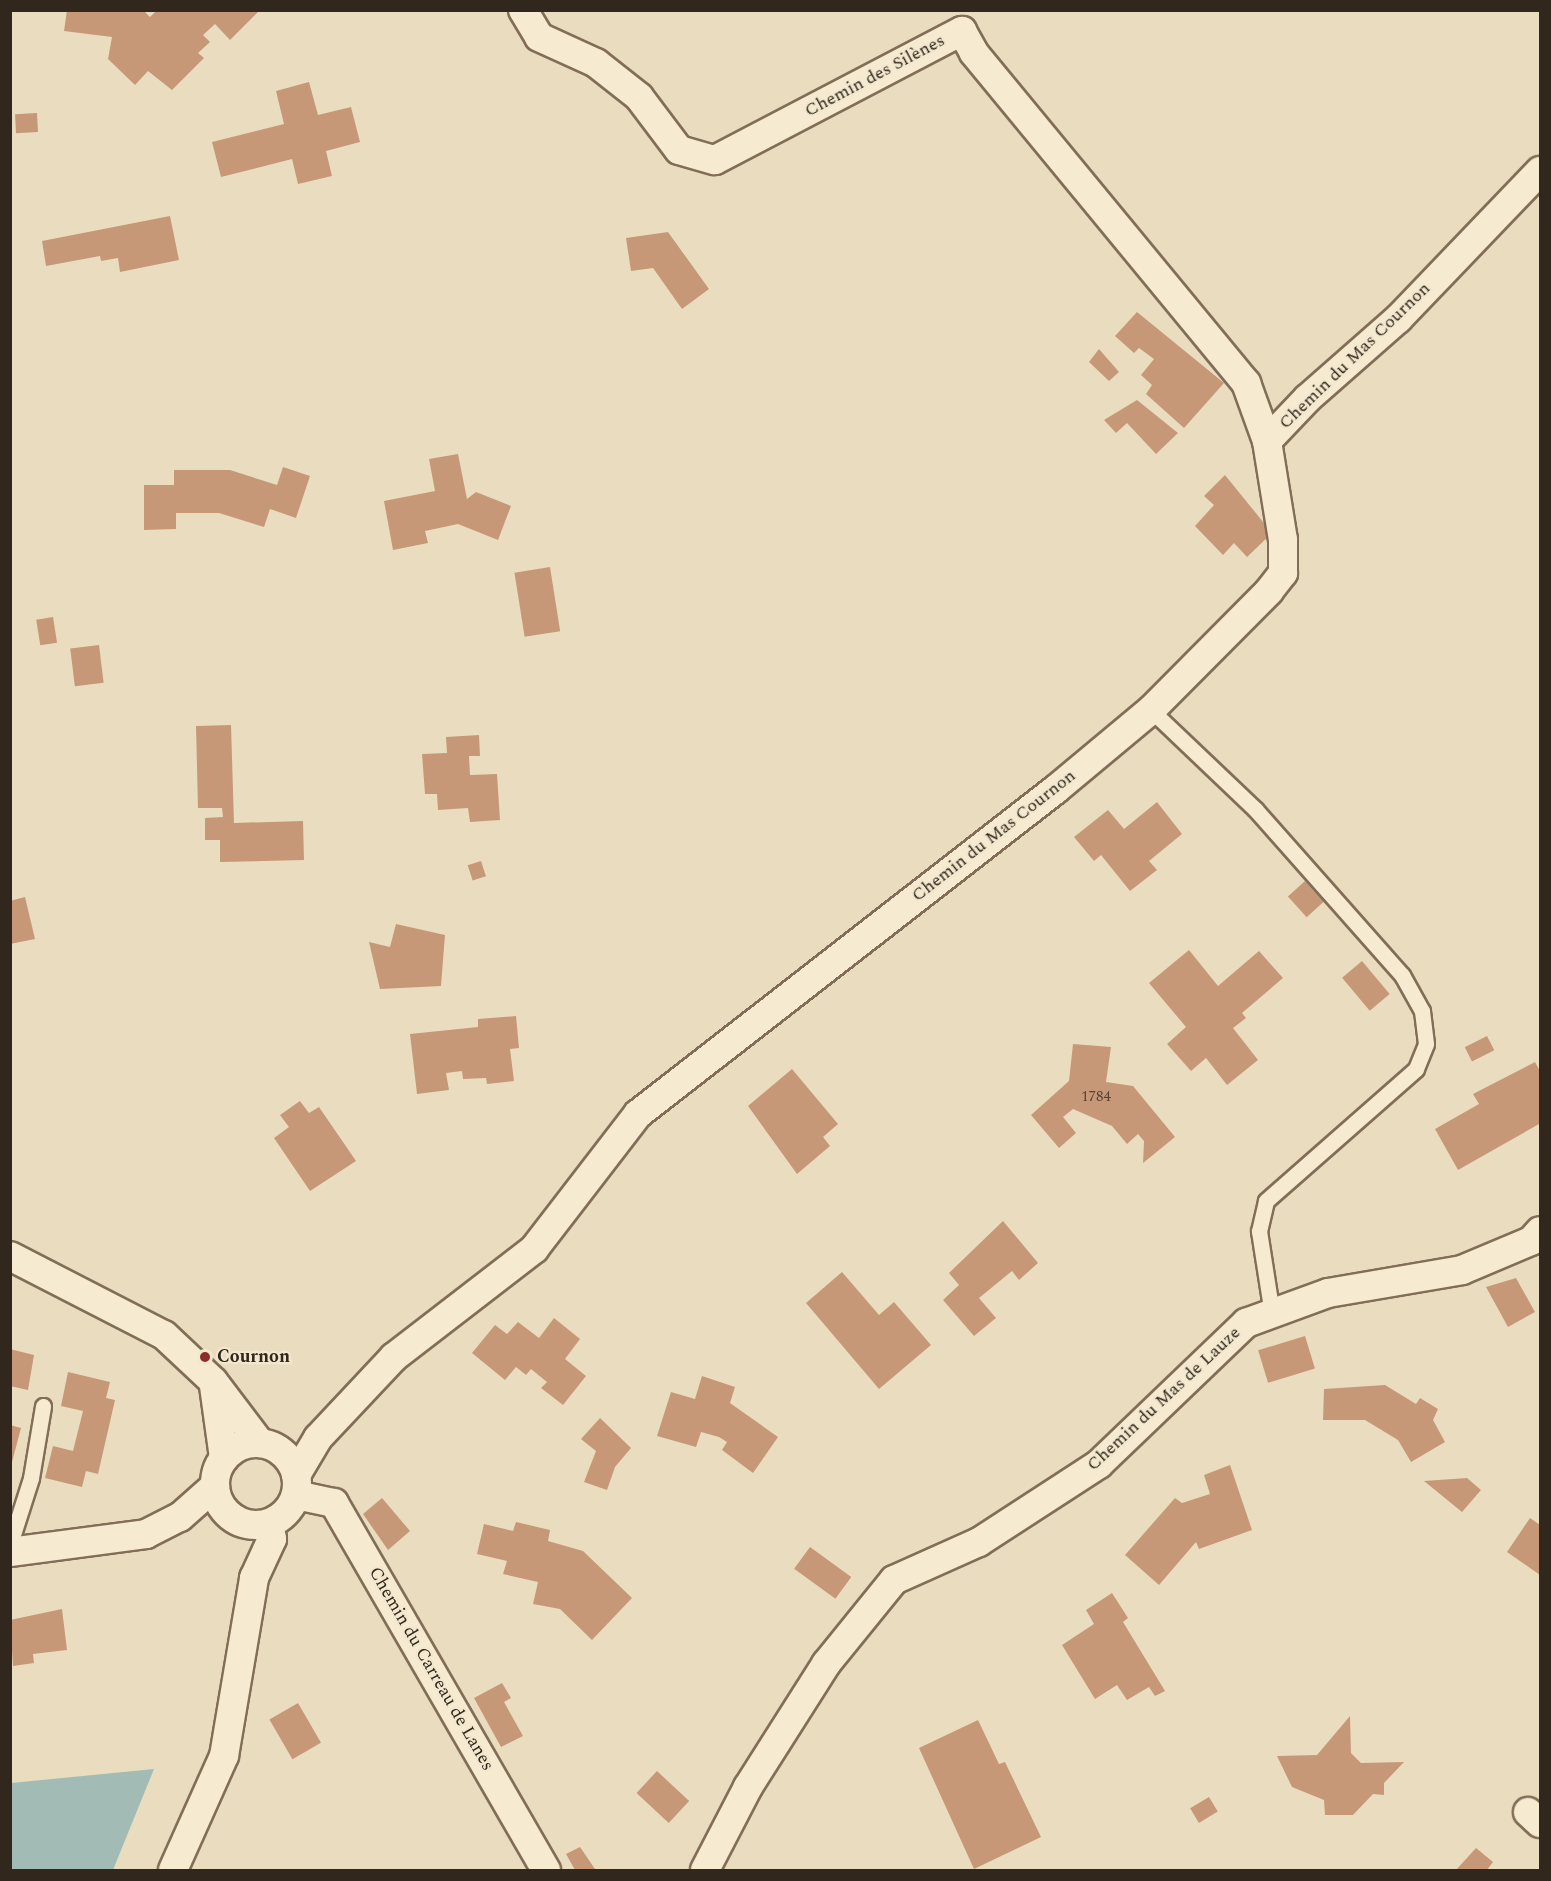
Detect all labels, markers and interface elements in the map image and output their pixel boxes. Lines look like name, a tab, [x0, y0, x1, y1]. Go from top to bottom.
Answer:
street label: Chemin des Silènes	[801, 30, 949, 122]
street label: Chemin du Mas Cournon	[1275, 278, 1435, 434]
street label: Chemin du Mas Cournon	[908, 765, 1080, 907]
house number: 1784	[1081, 1088, 1111, 1106]
street label: Chemin du Mas de Lauze	[1083, 1322, 1245, 1476]
place label: Cournon	[217, 1346, 290, 1368]
marker: Cournon	[198, 1350, 212, 1364]
street label: Chemin du Carreau de Lanes	[364, 1563, 498, 1775]

